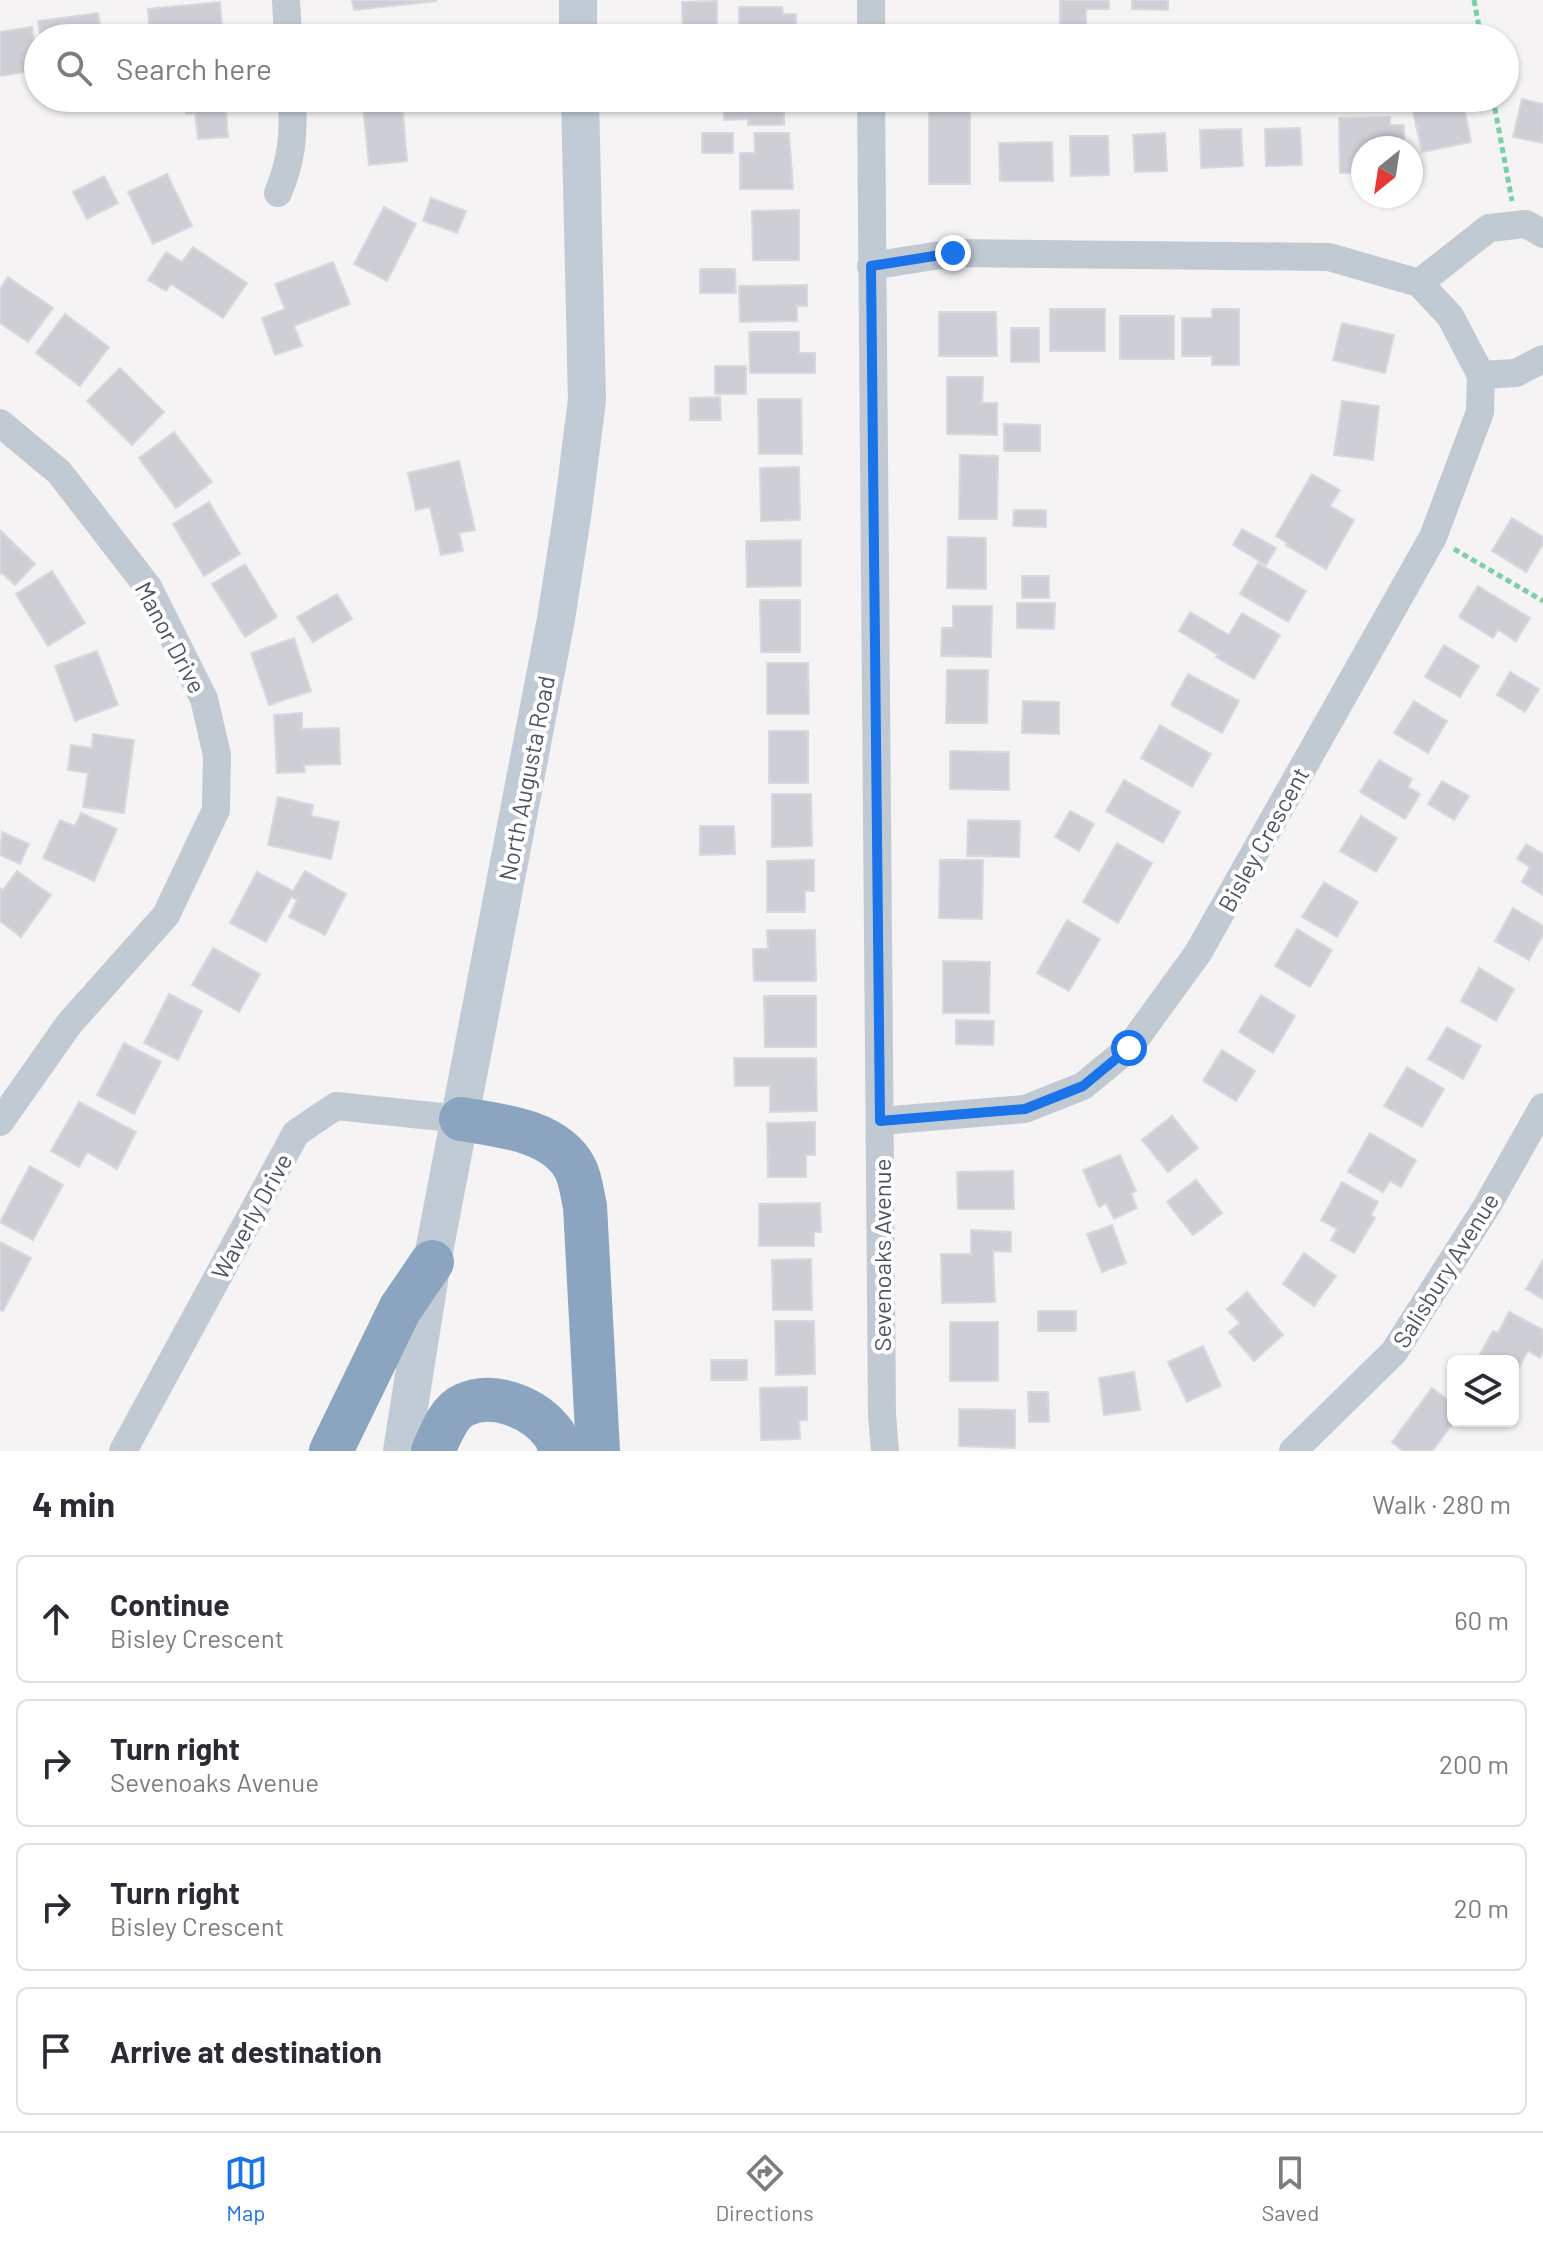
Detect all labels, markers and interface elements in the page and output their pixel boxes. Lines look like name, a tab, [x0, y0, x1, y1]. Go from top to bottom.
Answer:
search box	[24, 24, 1519, 112]
icon: search	[52, 46, 96, 90]
text: Search here	[116, 50, 272, 86]
north arrow	[1351, 136, 1423, 208]
route end	[935, 235, 971, 271]
street label: Manor Drive	[129, 576, 213, 698]
street label: North Augusta Road	[492, 673, 560, 883]
street label: Bisley Crescent	[1211, 762, 1315, 916]
route start	[1111, 1030, 1147, 1066]
street label: Waverly Drive	[205, 1148, 297, 1284]
street label: Sevenoaks Avenue	[867, 1159, 896, 1351]
street label: Salisbury Avenue	[1386, 1187, 1504, 1353]
map controls	[1447, 1355, 1519, 1427]
button: layers	[1447, 1355, 1519, 1427]
text: 4 min	[32, 1483, 115, 1524]
text: Walk · 280 m	[1372, 1488, 1511, 1519]
text: Continue	[110, 1586, 230, 1622]
icon: ahead	[34, 1597, 78, 1641]
text: 60 m	[1454, 1604, 1509, 1635]
text: Bisley Crescent	[110, 1622, 284, 1653]
text: Turn right	[110, 1730, 240, 1766]
icon: right	[34, 1741, 78, 1785]
text: 200 m	[1439, 1748, 1509, 1779]
text: Sevenoaks Avenue	[110, 1766, 319, 1797]
text: Turn right	[110, 1874, 240, 1910]
icon: right	[34, 1885, 78, 1929]
text: 20 m	[1454, 1892, 1509, 1923]
text: Bisley Crescent	[110, 1910, 284, 1941]
icon: arrive	[34, 2029, 78, 2073]
text: Arrive at destination	[110, 2033, 382, 2069]
tab: Map	[224, 2151, 268, 2225]
tab: Directions	[715, 2151, 814, 2225]
tab: Saved	[1261, 2151, 1319, 2225]

